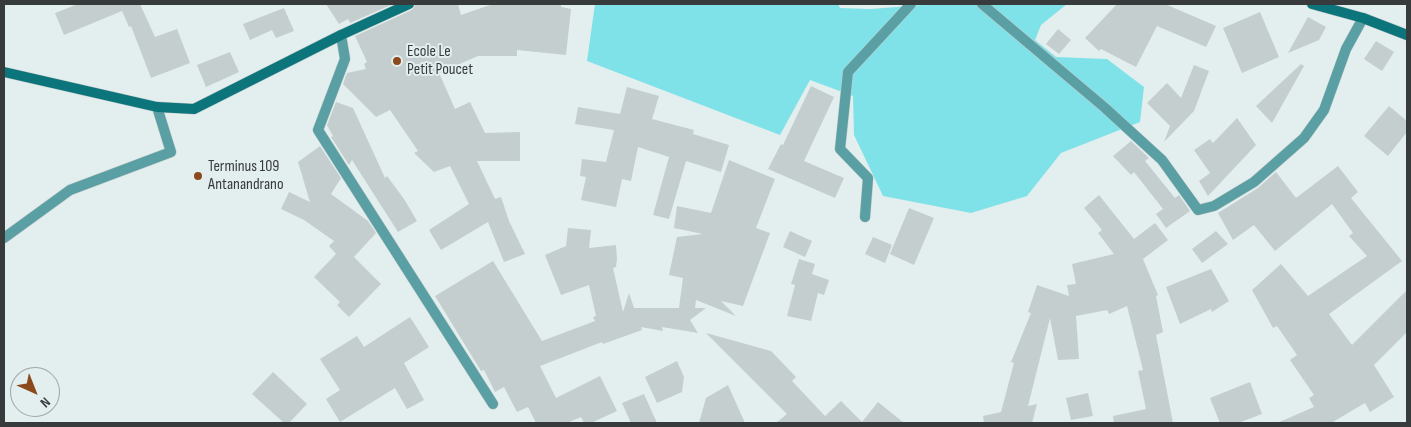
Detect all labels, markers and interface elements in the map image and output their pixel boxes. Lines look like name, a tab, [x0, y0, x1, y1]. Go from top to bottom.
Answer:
place label: Ecole Le Petit Poucet	[407, 42, 473, 80]
marker: Ecole Le Petit Poucet	[391, 55, 403, 67]
place label: Terminus 109 Antanandrano	[208, 157, 284, 195]
marker: Terminus 109 Antanandrano	[192, 170, 204, 182]
north arrow	[10, 367, 60, 417]
text: N	[36, 394, 54, 411]

